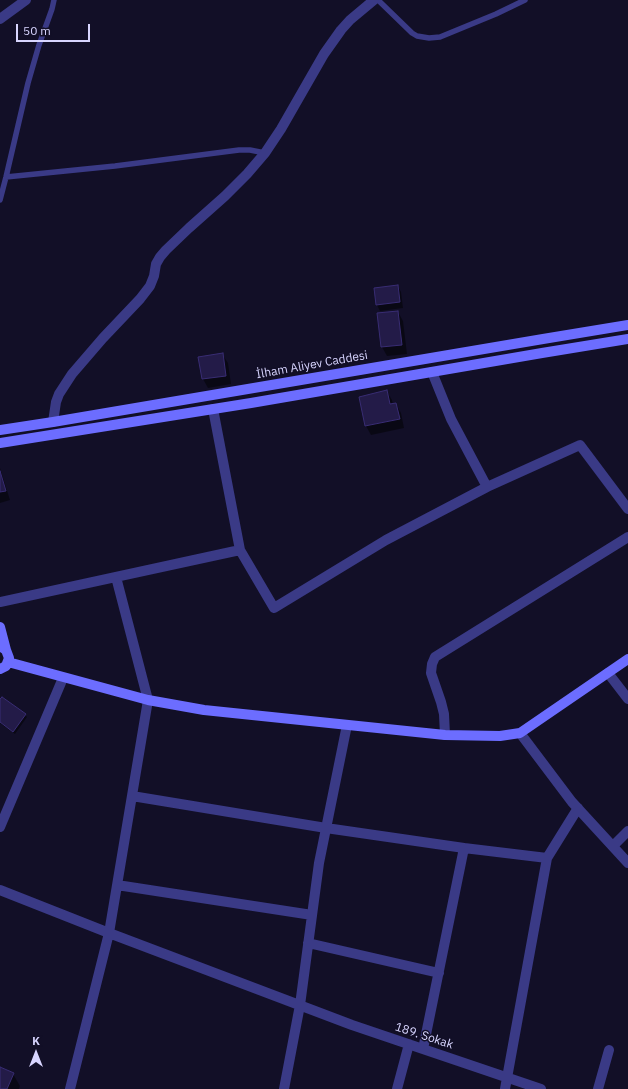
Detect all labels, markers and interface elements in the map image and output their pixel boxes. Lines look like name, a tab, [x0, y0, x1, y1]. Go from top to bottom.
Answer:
scale bar	[18, 16, 92, 42]
text: 50 m	[23, 23, 51, 38]
street label: İlham Aliyev Caddesi	[255, 348, 369, 382]
street label: 189. Sokak	[393, 1020, 455, 1052]
north arrow	[16, 1033, 56, 1073]
text: K	[32, 1034, 40, 1048]

